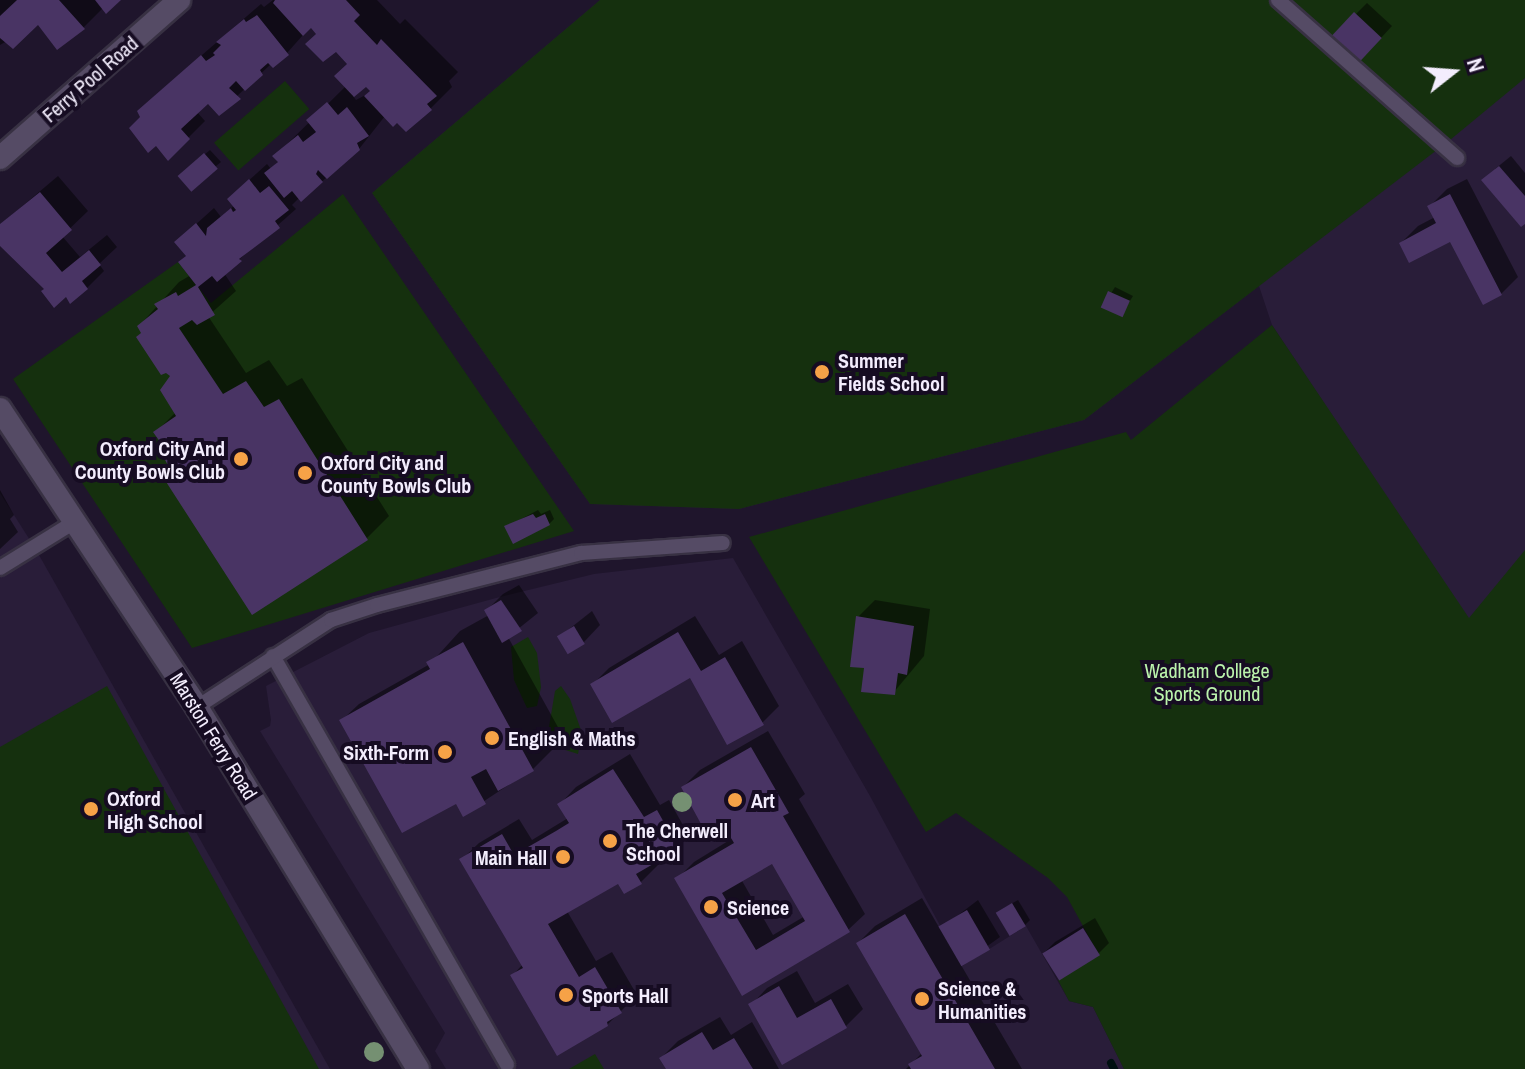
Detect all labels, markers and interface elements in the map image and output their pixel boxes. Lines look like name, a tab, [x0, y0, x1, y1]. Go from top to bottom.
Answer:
street label: Ferry Pool Road	[37, 31, 143, 127]
north arrow	[1413, 32, 1493, 112]
text: N	[1460, 54, 1492, 76]
place label: Summer Fields School	[838, 348, 945, 395]
marker: Summer Fields School	[813, 363, 831, 381]
place label: Oxford City And County Bowls Club	[75, 436, 225, 483]
marker: Oxford City And County Bowls Club	[232, 450, 250, 468]
place label: Oxford City and County Bowls Club	[321, 450, 471, 497]
marker: Oxford City and County Bowls Club	[296, 464, 314, 482]
park label: Wadham College Sports Ground	[1144, 659, 1270, 706]
street label: Marston Ferry Road	[165, 668, 263, 804]
place label: English & Maths	[508, 726, 636, 750]
marker: English & Maths	[483, 729, 501, 747]
place label: Sixth-Form	[343, 740, 429, 764]
marker: Sixth-Form	[436, 743, 454, 761]
place label: Oxford High School	[107, 786, 203, 833]
place label: Art	[751, 788, 775, 812]
marker: Art	[726, 791, 744, 809]
marker: Oxford High School	[82, 800, 100, 818]
place label: The Cherwell School	[626, 818, 728, 865]
marker: The Cherwell School	[601, 832, 619, 850]
place label: Main Hall	[475, 845, 547, 869]
marker: Main Hall	[554, 848, 572, 866]
place label: Science	[727, 895, 789, 919]
marker: Science	[702, 898, 720, 916]
place label: Science & Humanities	[938, 976, 1026, 1023]
place label: Sports Hall	[582, 983, 669, 1007]
marker: Sports Hall	[557, 986, 575, 1004]
marker: Science & Humanities	[913, 990, 931, 1008]

